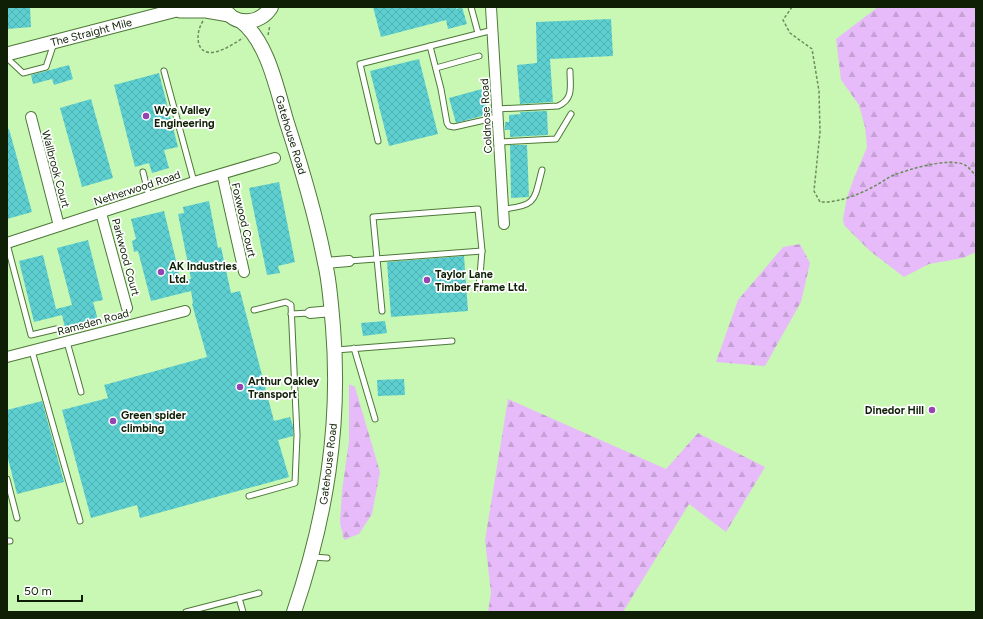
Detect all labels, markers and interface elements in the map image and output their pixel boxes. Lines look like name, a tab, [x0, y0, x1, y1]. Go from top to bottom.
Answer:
street label: The Straight Mile	[49, 16, 133, 49]
street label: Coldnose Road	[478, 78, 495, 154]
street label: Gatehouse Road	[272, 94, 309, 176]
place label: Wye Valley Engineering	[154, 104, 215, 130]
marker: Wye Valley Engineering	[141, 111, 151, 121]
street label: Wallbrook Court	[39, 129, 72, 209]
street label: Netherwood Road	[92, 168, 182, 209]
street label: Foxwood Court	[229, 182, 258, 259]
street label: Parkwood Court	[109, 217, 142, 297]
place label: AK Industries Ltd.	[169, 260, 237, 286]
marker: AK Industries Ltd.	[156, 267, 166, 277]
place label: Taylor Lane Timber Frame Ltd.	[435, 268, 527, 294]
marker: Taylor Lane Timber Frame Ltd.	[422, 275, 432, 285]
street label: Ramsden Road	[56, 307, 130, 338]
place label: Arthur Oakley Transport	[248, 375, 320, 401]
marker: Arthur Oakley Transport	[235, 382, 245, 392]
place label: Dinedor Hill	[865, 404, 924, 417]
marker: Dinedor Hill	[927, 405, 937, 415]
place label: Green spider climbing	[121, 409, 187, 435]
marker: Green spider climbing	[108, 416, 118, 426]
street label: Gatehouse Road	[317, 423, 340, 506]
scale bar	[18, 577, 82, 603]
text: 50 m	[24, 584, 52, 598]

